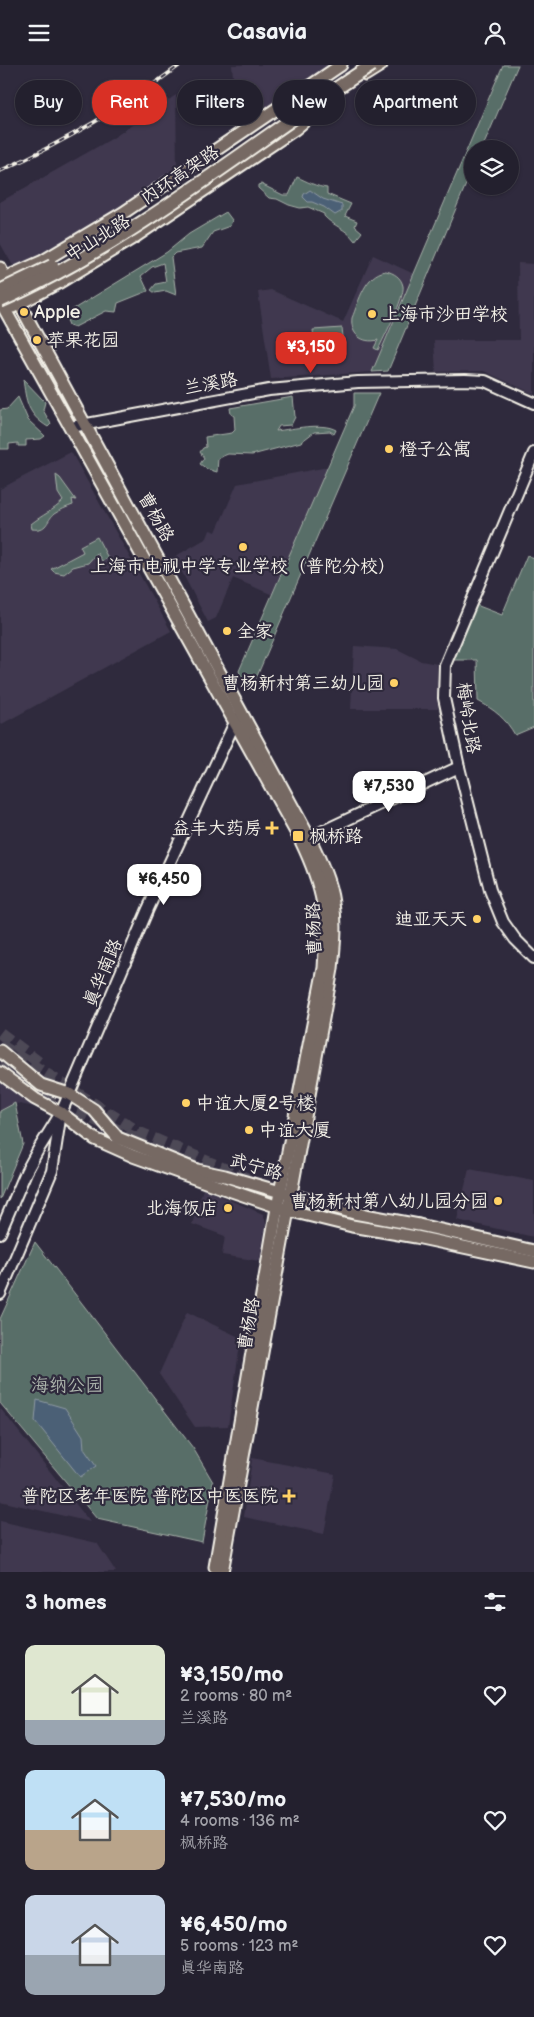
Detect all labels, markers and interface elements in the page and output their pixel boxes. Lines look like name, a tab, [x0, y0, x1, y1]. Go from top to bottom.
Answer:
icon: menu	[25, 19, 53, 47]
text: Casavia	[227, 19, 307, 46]
icon: person	[481, 19, 509, 47]
chip: Buy	[15, 80, 82, 125]
chip: Rent	[92, 80, 167, 125]
chip: Filters	[177, 80, 263, 125]
chip: New	[273, 80, 345, 125]
chip: Apartment	[355, 80, 476, 125]
map controls	[464, 140, 519, 195]
button: layers	[464, 140, 519, 195]
street label: 内环高架路	[137, 141, 223, 209]
street label: 中山北路	[62, 210, 134, 266]
place label: Apple	[34, 302, 81, 323]
place label: 上海市沙田学校	[382, 304, 508, 325]
marker: Apple	[18, 306, 30, 318]
marker: 上海市沙田学校	[366, 308, 378, 320]
place label: 苹果花园	[47, 330, 119, 351]
pin: ¥3,150	[270, 331, 352, 374]
marker: 苹果花园	[31, 334, 43, 346]
text: ¥3,150	[287, 338, 335, 357]
street label: 兰溪路	[183, 369, 239, 399]
place label: 橙子公寓	[399, 439, 471, 460]
marker: 橙子公寓	[383, 443, 395, 455]
street label: 曹杨路	[134, 488, 178, 546]
marker: 上海市电视中学专业学校（普陀分校）	[237, 541, 249, 553]
place label: 上海市电视中学专业学校（普陀分校）	[90, 556, 396, 577]
place label: 全家	[237, 621, 273, 642]
marker: 全家	[221, 625, 233, 637]
place label: 曹杨新村第三幼儿园	[222, 673, 384, 694]
marker: 曹杨新村第三幼儿园	[388, 677, 400, 689]
street label: 梅岭北路	[452, 681, 484, 755]
pin: ¥7,530	[348, 771, 430, 813]
text: ¥7,530	[364, 777, 414, 796]
place label: 益丰大药房	[172, 818, 262, 839]
marker: 益丰大药房	[266, 822, 278, 834]
place label: 枫桥路	[309, 826, 363, 847]
marker: 枫桥路	[291, 829, 305, 843]
pin: ¥6,450	[123, 863, 205, 906]
text: ¥6,450	[138, 870, 190, 889]
street label: 曹杨路	[303, 902, 325, 956]
place label: 迪亚天天	[395, 909, 467, 930]
marker: 迪亚天天	[471, 913, 483, 925]
street label: 真华南路	[79, 936, 127, 1010]
place label: 中谊大厦2号楼	[196, 1093, 315, 1114]
marker: 中谊大厦2号楼	[180, 1097, 192, 1109]
place label: 中谊大厦	[259, 1120, 331, 1141]
marker: 中谊大厦	[243, 1124, 255, 1136]
street label: 武宁路	[227, 1149, 285, 1185]
place label: 曹杨新村第八幼儿园分园	[290, 1191, 488, 1212]
marker: 曹杨新村第八幼儿园分园	[492, 1195, 504, 1207]
place label: 北海饭店	[146, 1198, 218, 1219]
marker: 北海饭店	[222, 1202, 234, 1214]
street label: 曹杨路	[234, 1296, 264, 1352]
park label: 海纳公园	[31, 1375, 103, 1396]
place label: 普陀区老年医院 普陀区中医医院	[21, 1486, 278, 1507]
marker: 普陀区老年医院 普陀区中医医院	[282, 1489, 296, 1503]
icon: filters	[481, 1588, 509, 1616]
text: 3 homes	[25, 1590, 107, 1615]
text: ¥3,150/mo	[180, 1662, 284, 1687]
icon: home	[65, 1665, 125, 1725]
icon: heart	[481, 1681, 509, 1709]
text: 2 rooms · 80 m²	[180, 1687, 292, 1706]
text: 兰溪路	[180, 1709, 228, 1728]
text: ¥7,530/mo	[180, 1787, 286, 1812]
icon: home	[65, 1790, 125, 1850]
icon: heart	[481, 1806, 509, 1834]
text: 4 rooms · 136 m²	[180, 1812, 300, 1831]
text: 枫桥路	[180, 1834, 228, 1853]
text: ¥6,450/mo	[180, 1912, 288, 1937]
icon: home	[65, 1915, 125, 1975]
icon: heart	[481, 1931, 509, 1959]
text: 5 rooms · 123 m²	[180, 1937, 298, 1956]
text: 真华南路	[180, 1959, 244, 1978]

